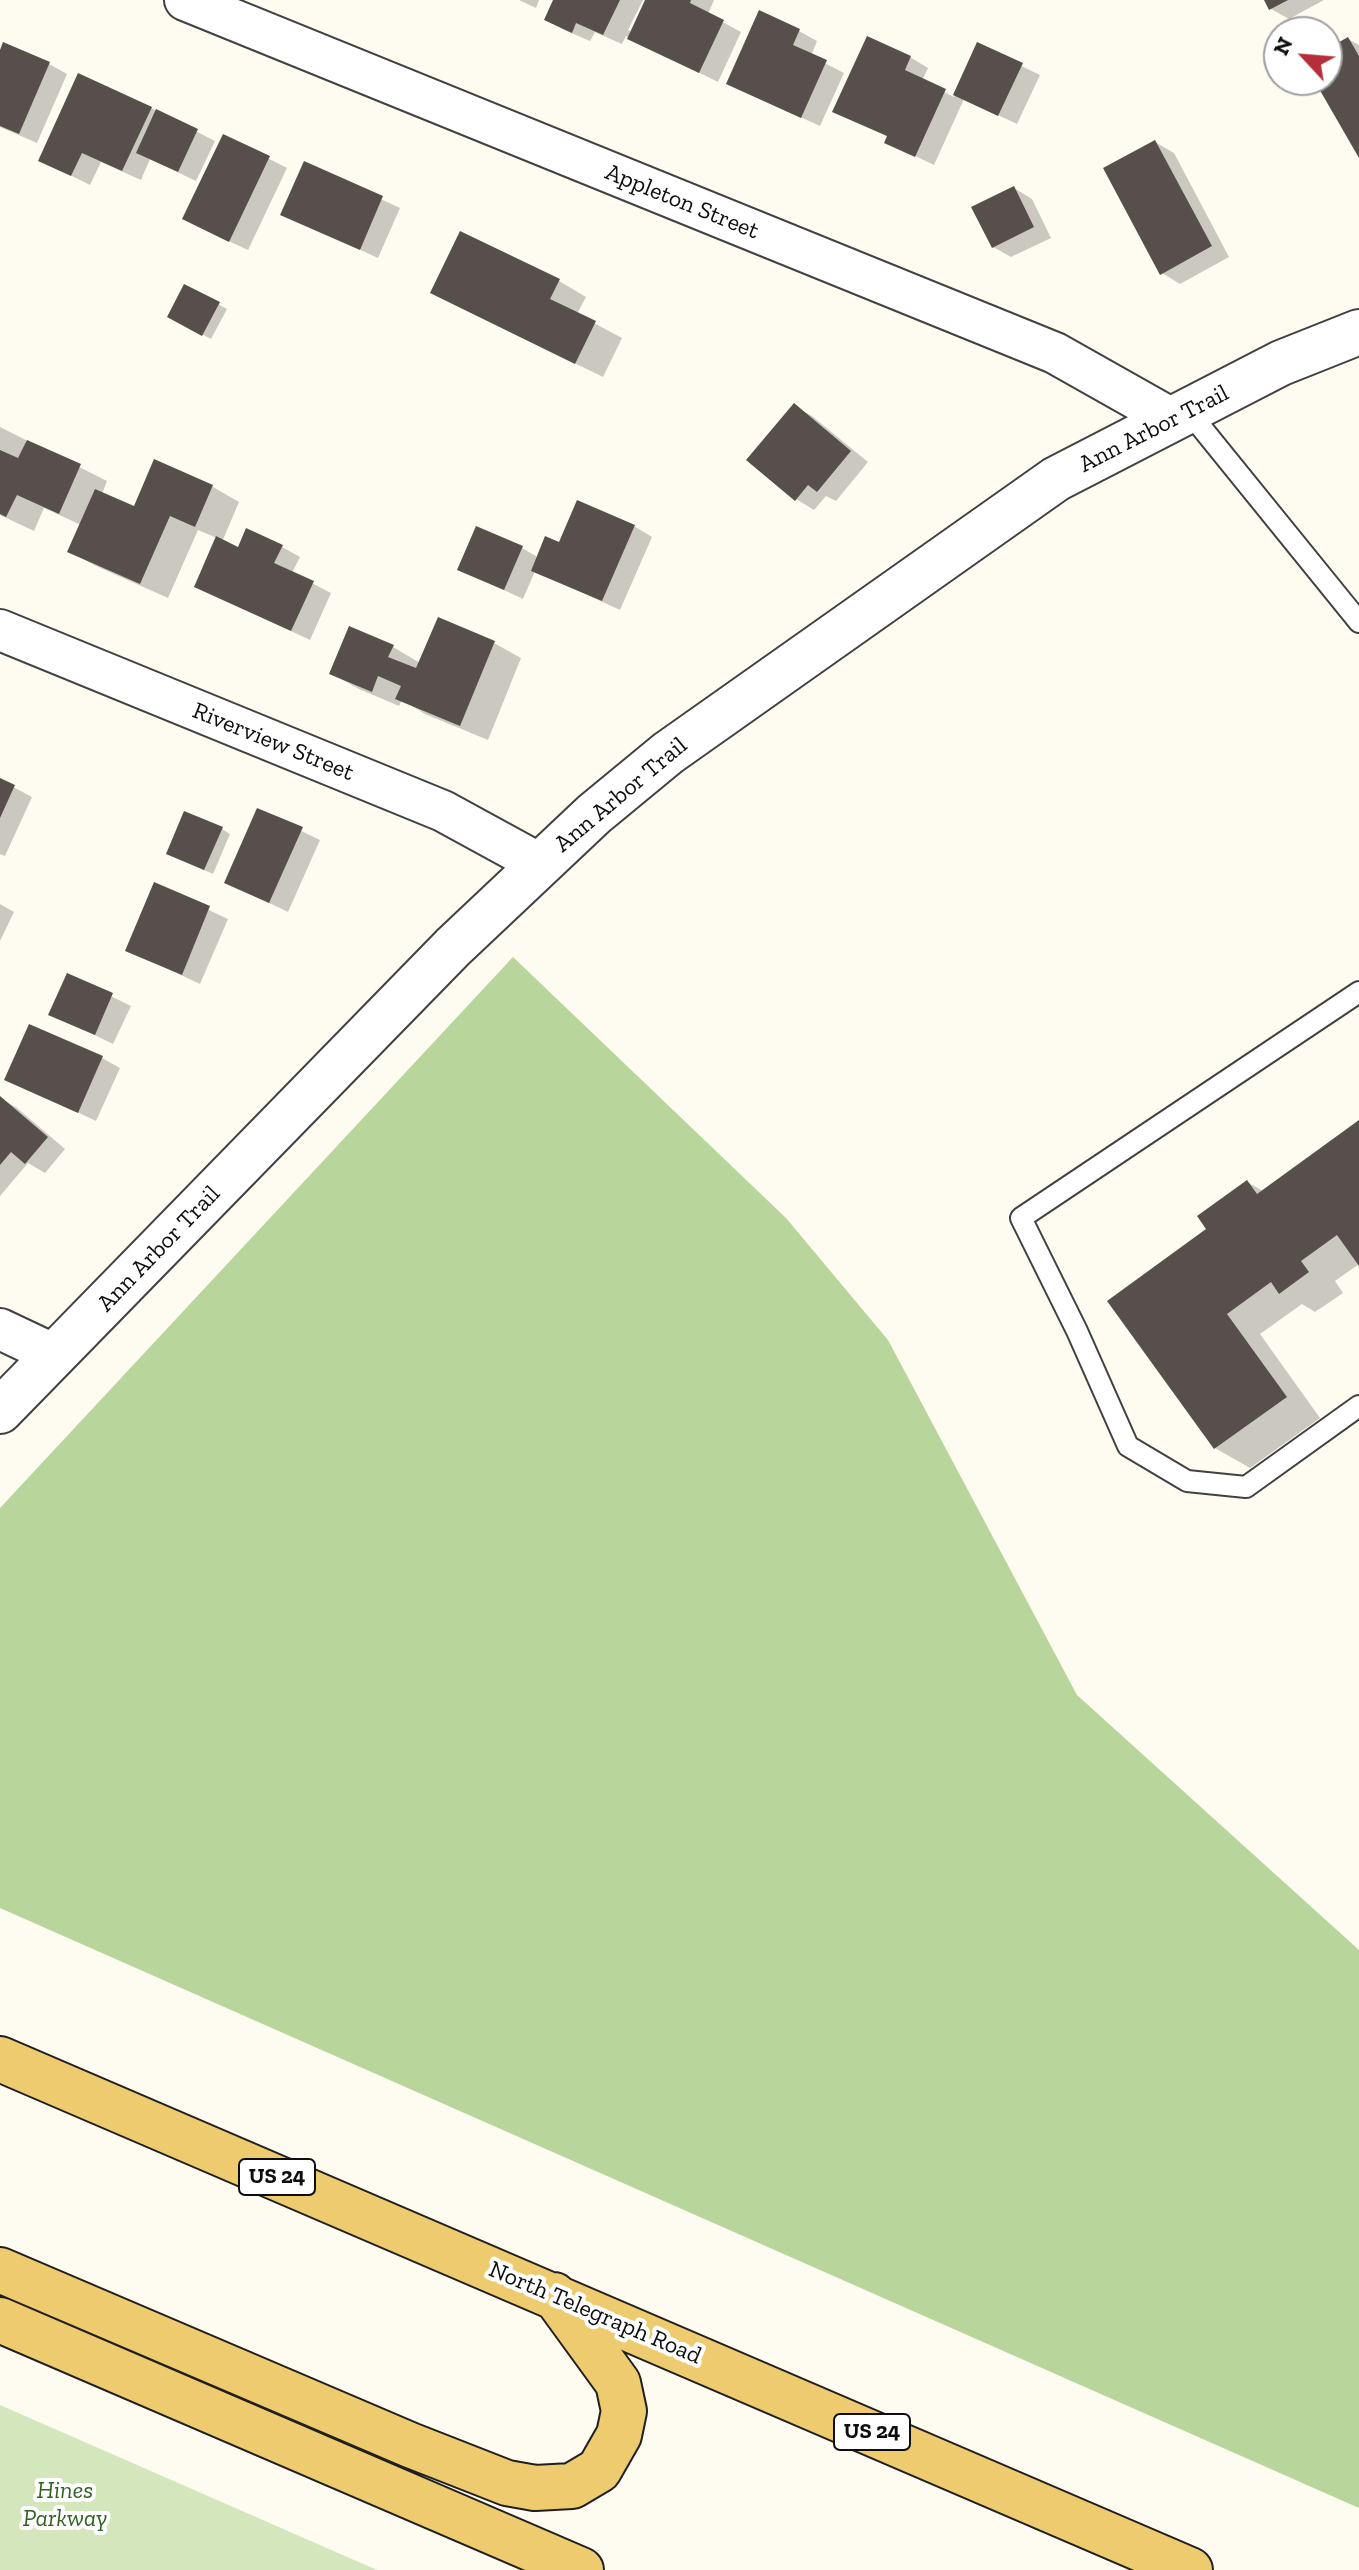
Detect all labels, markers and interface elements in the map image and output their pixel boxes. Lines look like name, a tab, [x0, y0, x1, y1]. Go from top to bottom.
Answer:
north arrow	[1263, 16, 1343, 96]
text: N	[1267, 33, 1299, 60]
street label: Appleton Street	[601, 158, 763, 246]
street label: Ann Arbor Trail	[1074, 379, 1234, 479]
street label: Riverview Street	[188, 697, 358, 787]
street label: Ann Arbor Trail	[549, 731, 693, 859]
street label: Ann Arbor Trail	[92, 1180, 226, 1318]
road number: US 24	[239, 2159, 315, 2195]
street label: North Telegraph Road	[484, 2255, 706, 2371]
road number: US 24	[834, 2414, 910, 2450]
park label: Hines Parkway	[23, 2477, 107, 2533]

